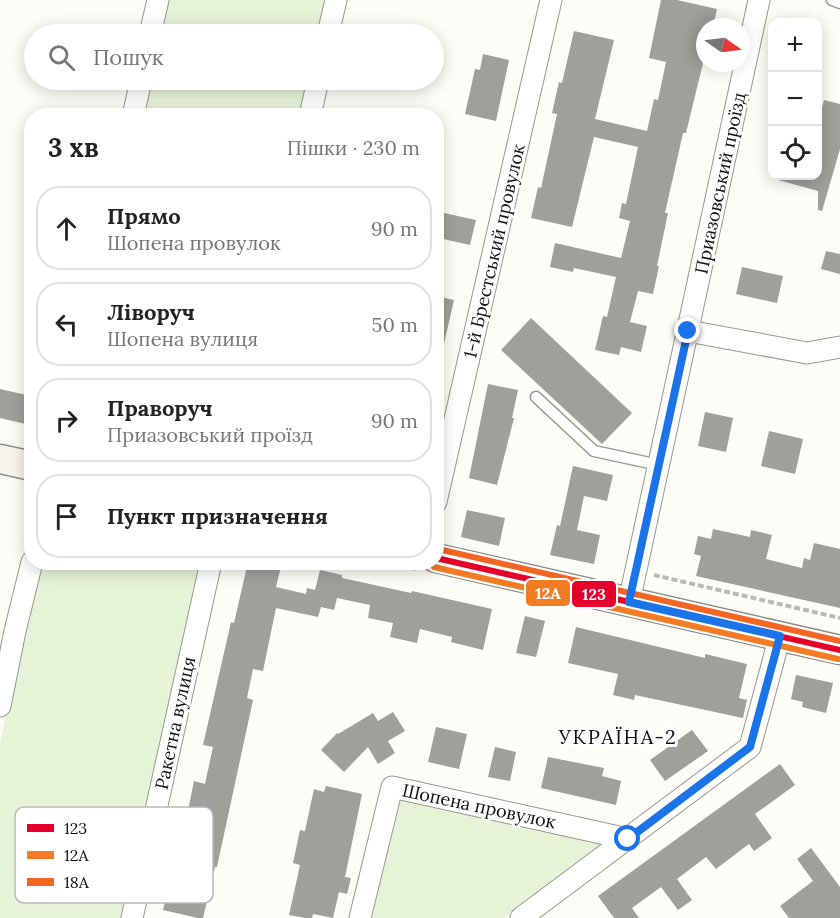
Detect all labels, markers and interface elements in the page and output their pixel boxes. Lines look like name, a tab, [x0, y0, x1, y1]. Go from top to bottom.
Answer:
north arrow	[696, 18, 750, 72]
map controls	[768, 18, 822, 180]
button: +	[768, 18, 822, 72]
search box	[24, 24, 444, 90]
icon: search	[45, 41, 78, 74]
text: Пошук	[93, 43, 164, 71]
button: −	[768, 72, 822, 126]
street label: Приазовський проїзд	[690, 90, 751, 276]
button: locate	[768, 126, 822, 180]
text: 3 хв	[48, 131, 99, 164]
text: Пішки · 230 m	[287, 135, 420, 160]
street label: 1-й Брестський провулок	[458, 141, 530, 360]
text: Прямо	[107, 202, 181, 230]
icon: ahead	[50, 212, 83, 245]
text: 90 m	[371, 216, 418, 241]
text: Шопена провулок	[107, 230, 281, 255]
text: Ліворуч	[107, 298, 195, 326]
icon: left	[50, 308, 83, 341]
text: 50 m	[372, 312, 418, 337]
route end	[674, 317, 700, 343]
text: Шопена вулиця	[107, 326, 258, 351]
text: Праворуч	[107, 394, 213, 422]
icon: right	[50, 404, 83, 437]
text: 90 m	[371, 408, 418, 433]
text: Приазовський проїзд	[107, 422, 313, 447]
icon: arrive	[50, 500, 83, 533]
text: Пункт призначення	[107, 502, 328, 530]
line badge: 12А	[525, 579, 571, 607]
line badge: 123	[571, 580, 617, 608]
text: 12А	[535, 583, 561, 603]
text: 123	[582, 584, 606, 604]
street label: Ракетна вулиця	[150, 654, 200, 792]
district label: УКРАЇНА-2	[558, 724, 677, 749]
street label: Шопена провулок	[400, 778, 558, 834]
legend	[15, 807, 213, 903]
text: 123	[64, 818, 87, 838]
route start	[614, 825, 640, 851]
text: 12А	[64, 845, 89, 865]
text: 18А	[64, 872, 90, 892]

